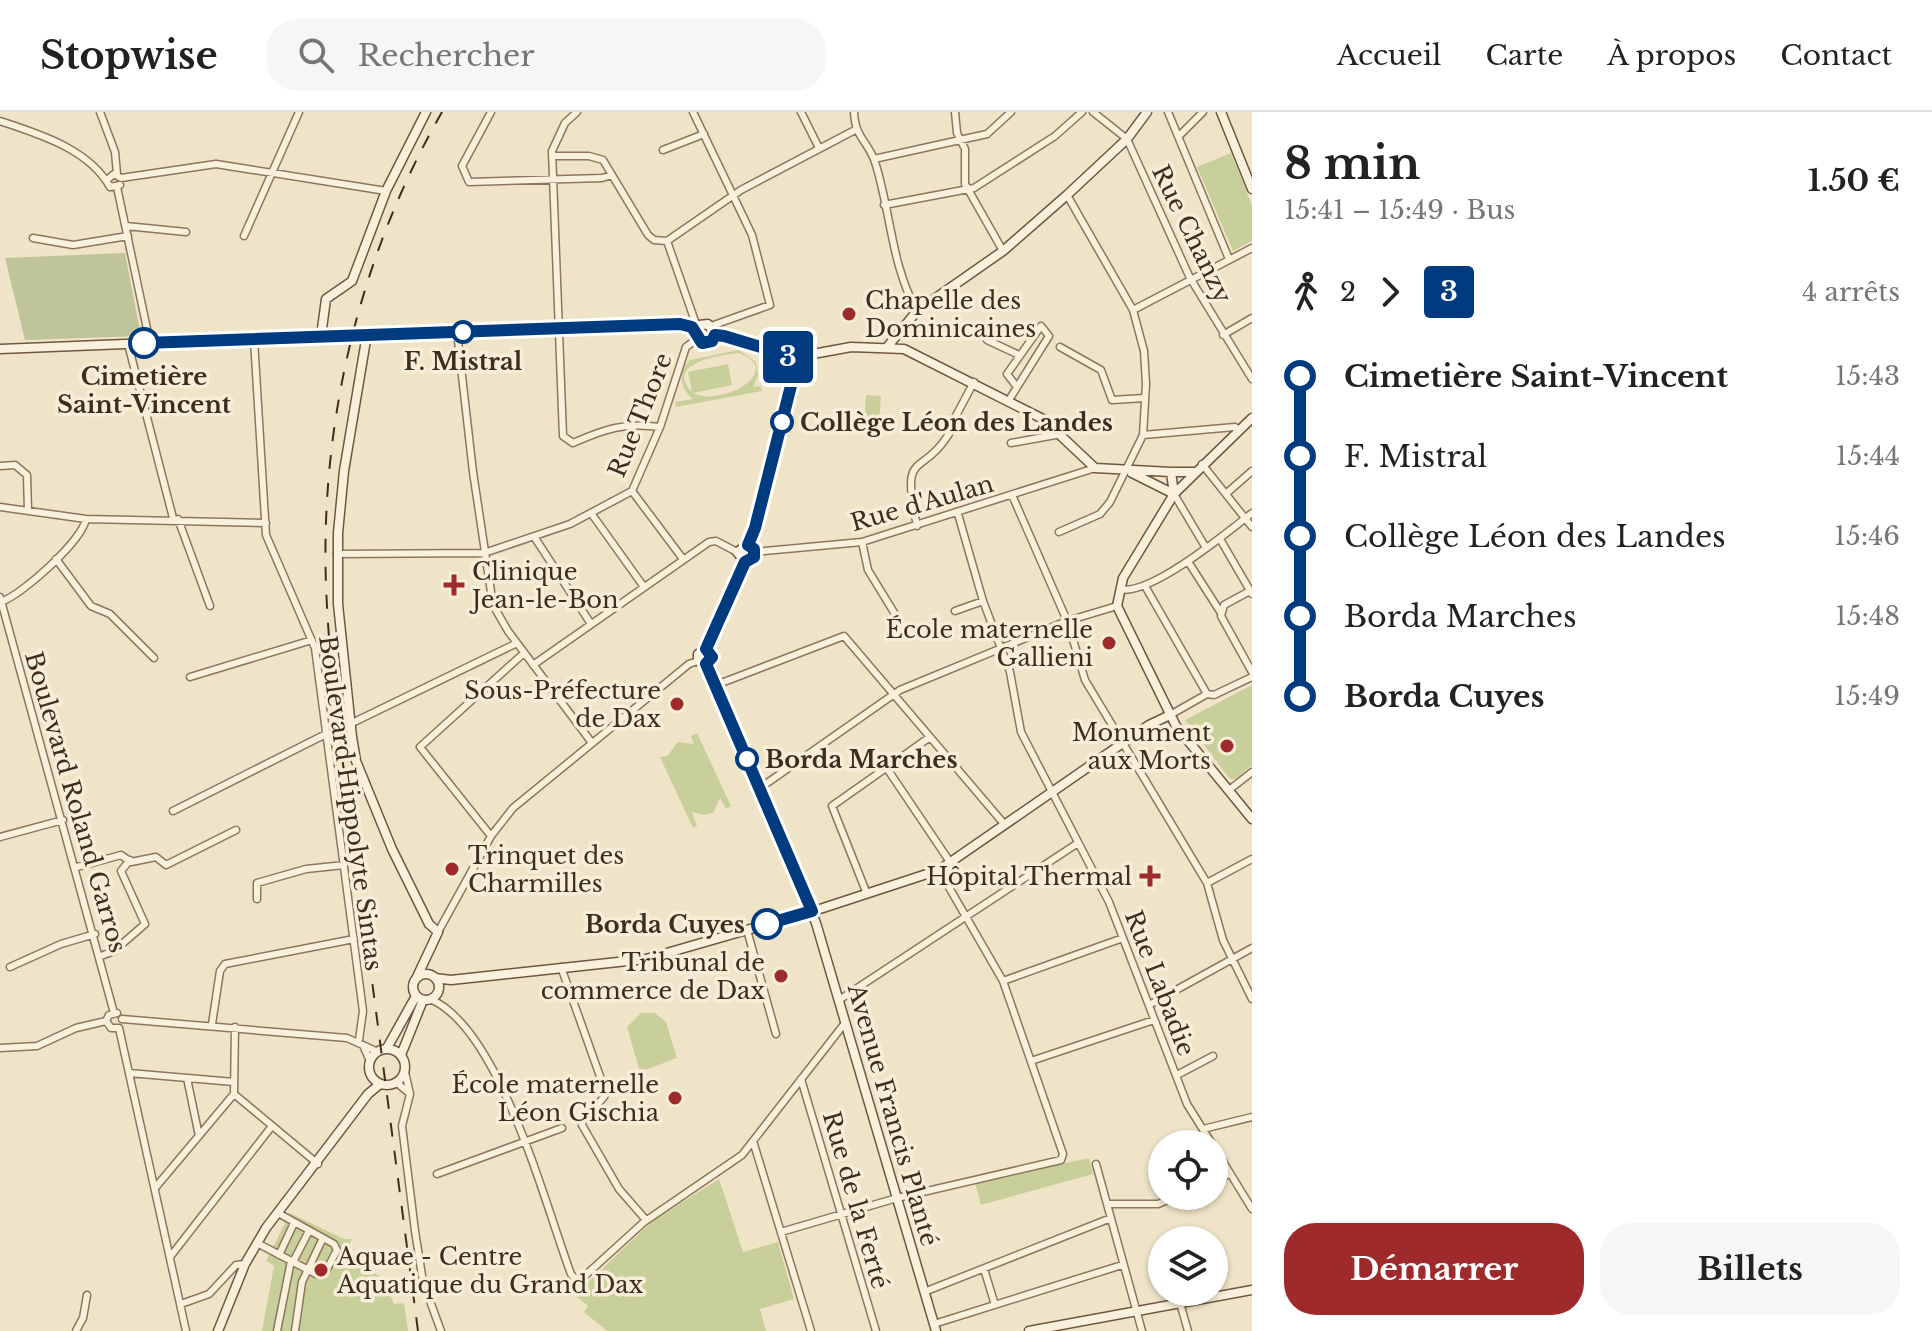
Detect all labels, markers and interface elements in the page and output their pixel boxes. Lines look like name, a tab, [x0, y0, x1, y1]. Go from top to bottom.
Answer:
search box	[266, 19, 826, 91]
text: Stopwise	[40, 32, 218, 79]
icon: search	[294, 33, 338, 77]
text: Rechercher	[358, 37, 535, 74]
text: Accueil	[1337, 38, 1441, 73]
text: Carte	[1485, 38, 1563, 73]
text: À propos	[1607, 38, 1736, 73]
text: Contact	[1780, 38, 1892, 73]
text: 8 min	[1284, 136, 1420, 191]
street label: Rue Chanzy	[1146, 160, 1238, 308]
text: 1.50 €	[1808, 162, 1900, 199]
text: 15:41 – 15:49 · Bus	[1284, 194, 1515, 226]
icon: walk	[1284, 270, 1328, 314]
icon: forward	[1368, 270, 1412, 314]
text: 3	[1440, 274, 1458, 309]
text: 2	[1340, 276, 1356, 308]
text: 4 arrêts	[1802, 276, 1900, 308]
place label: Chapelle des Dominicaines	[865, 286, 1036, 343]
marker: Chapelle des Dominicaines	[840, 305, 858, 323]
marker: F. Mistral	[452, 321, 474, 343]
marker: Cimetière Saint-Vincent	[129, 328, 159, 358]
line badge: 3	[762, 331, 814, 383]
text: 3	[779, 339, 797, 374]
place label: F. Mistral	[404, 347, 523, 376]
street label: Rue Thore	[602, 349, 678, 481]
text: Cimetière Saint-Vincent	[1344, 358, 1728, 395]
text: 15:43	[1835, 360, 1900, 392]
place label: Cimetière Saint-Vincent	[57, 362, 232, 419]
place label: Collège Léon des Landes	[800, 408, 1113, 437]
marker: Collège Léon des Landes	[771, 411, 793, 433]
text: F. Mistral	[1344, 438, 1487, 475]
text: 15:44	[1836, 440, 1900, 472]
street label: Rue d'Aulan	[847, 469, 997, 537]
text: Collège Léon des Landes	[1344, 518, 1726, 555]
text: 15:46	[1834, 520, 1900, 552]
place label: Clinique Jean-le-Bon	[469, 557, 619, 614]
marker: Clinique Jean-le-Bon	[443, 574, 465, 596]
text: Borda Marches	[1344, 598, 1577, 635]
text: 15:48	[1835, 600, 1900, 632]
place label: École maternelle Gallieni	[886, 615, 1093, 672]
street label: Boulevard Hippolyte Sintas	[313, 633, 389, 973]
marker: École maternelle Gallieni	[1100, 634, 1118, 652]
street label: Boulevard Roland Garros	[19, 648, 133, 956]
place label: Sous-Préfecture de Dax	[464, 676, 661, 733]
text: Borda Cuyes	[1344, 678, 1544, 715]
text: 15:49	[1834, 680, 1900, 712]
marker: Sous-Préfecture de Dax	[668, 695, 686, 713]
place label: Monument aux Morts	[1072, 718, 1211, 775]
marker: Monument aux Morts	[1218, 737, 1236, 755]
place label: Borda Marches	[765, 745, 958, 774]
marker: Borda Marches	[736, 748, 758, 770]
place label: Trinquet des Charmilles	[468, 841, 624, 898]
marker: Trinquet des Charmilles	[443, 860, 461, 878]
place label: Hôpital Thermal	[926, 862, 1132, 891]
marker: Hôpital Thermal	[1139, 865, 1161, 887]
street label: Rue Labadie	[1119, 906, 1201, 1060]
marker: Borda Cuyes	[752, 909, 782, 939]
place label: Borda Cuyes	[585, 910, 745, 939]
place label: Tribunal de commerce de Dax	[541, 948, 765, 1005]
marker: Tribunal de commerce de Dax	[772, 967, 790, 985]
street label: Avenue Francis Planté	[841, 980, 944, 1249]
place label: École maternelle Léon Gischia	[452, 1070, 660, 1127]
marker: École maternelle Léon Gischia	[666, 1089, 684, 1107]
street label: Rue de la Ferté	[817, 1108, 895, 1292]
map controls	[1148, 1130, 1228, 1306]
button: locate	[1148, 1130, 1228, 1210]
button: Démarrer	[1284, 1223, 1584, 1315]
button: Billets	[1600, 1223, 1900, 1315]
button: layers	[1148, 1226, 1228, 1306]
place label: Aquae - Centre Aquatique du Grand Dax	[336, 1242, 644, 1299]
marker: Aquae - Centre Aquatique du Grand Dax	[312, 1261, 330, 1279]

